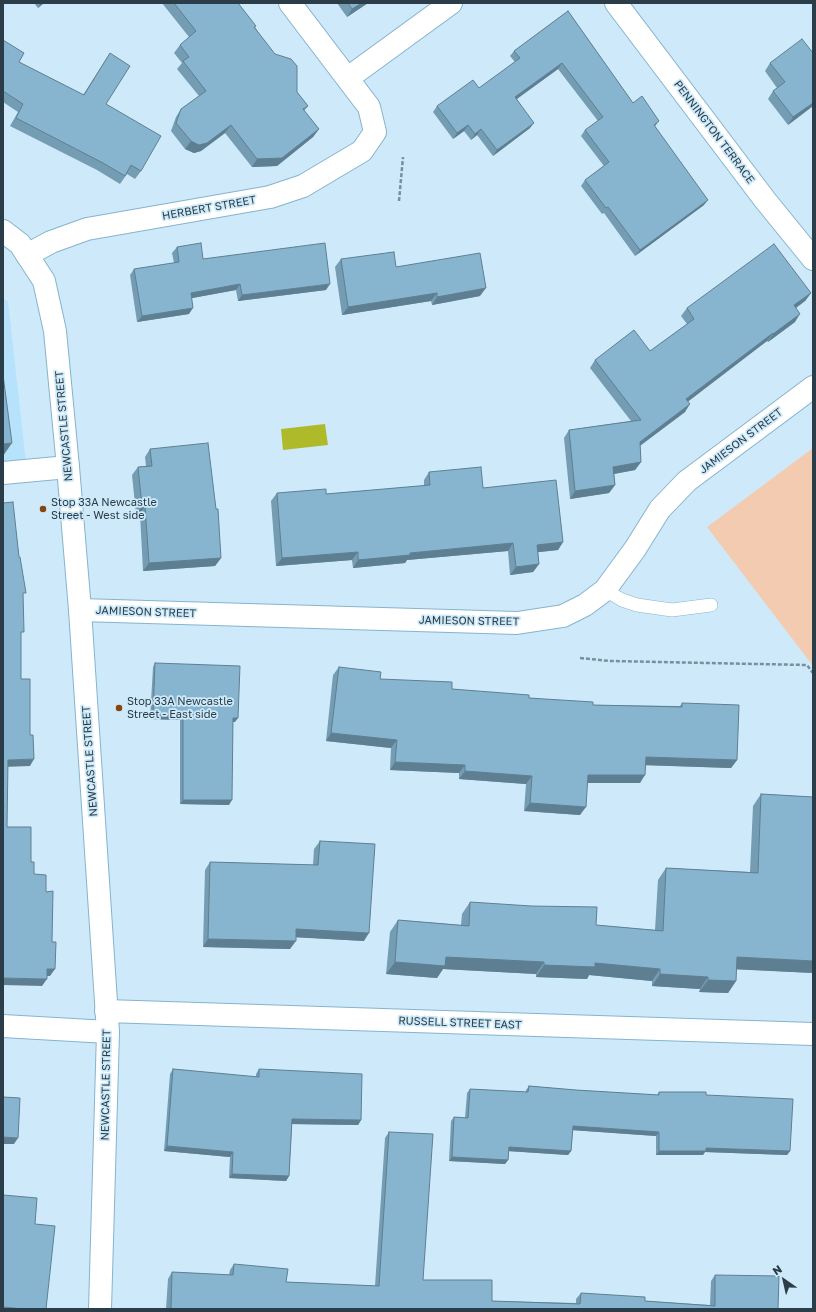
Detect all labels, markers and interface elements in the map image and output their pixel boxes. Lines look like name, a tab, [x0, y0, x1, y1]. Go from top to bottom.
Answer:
street label: PENNINGTON TERRACE	[671, 78, 757, 186]
street label: HERBERT STREET	[161, 193, 257, 223]
street label: NEWCASTLE STREET	[53, 370, 75, 482]
street label: JAMIESON STREET	[697, 405, 785, 477]
place label: Stop 33A Newcastle Street - West side	[51, 496, 157, 522]
marker: Stop 33A Newcastle Street - West side	[38, 504, 48, 514]
street label: JAMIESON STREET	[95, 604, 197, 620]
street label: JAMIESON STREET	[419, 614, 519, 628]
place label: Stop 33A Newcastle Street - East side	[127, 695, 233, 721]
marker: Stop 33A Newcastle Street - East side	[114, 703, 124, 713]
street label: NEWCASTLE STREET	[80, 705, 100, 817]
street label: RUSSELL STREET EAST	[398, 1014, 522, 1032]
street label: NEWCASTLE STREET	[98, 1029, 114, 1141]
north arrow	[764, 1260, 804, 1300]
text: N	[770, 1262, 784, 1277]

